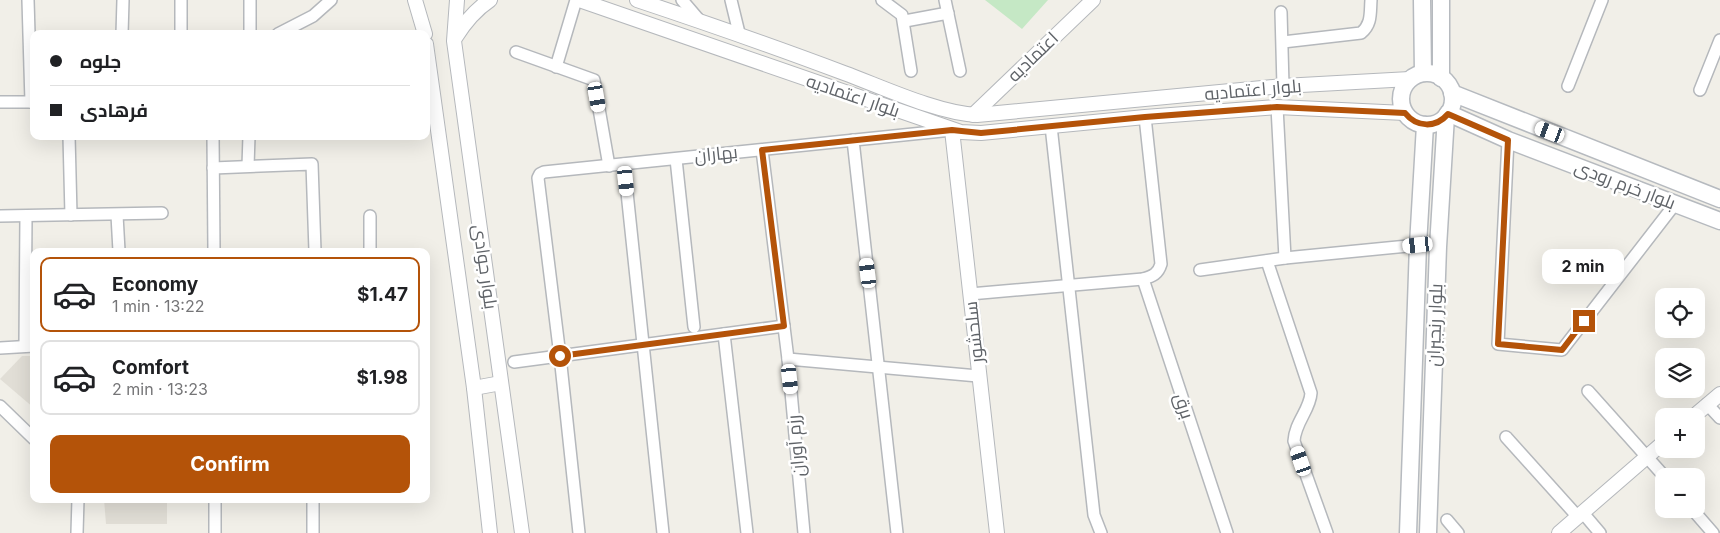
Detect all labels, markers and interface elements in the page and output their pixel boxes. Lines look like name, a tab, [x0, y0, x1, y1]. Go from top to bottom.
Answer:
street label: اعتمادیه	[1003, 27, 1062, 86]
text: جلوه	[80, 50, 121, 73]
street label: بلوار اعتمادیه	[803, 70, 903, 122]
street label: بلوار اعتمادیه	[1203, 75, 1303, 105]
car	[587, 81, 606, 113]
text: فرهادی	[80, 99, 148, 122]
car	[1533, 120, 1566, 144]
street label: بهاران	[693, 141, 739, 167]
street label: بلوار خرم رودی	[1571, 156, 1679, 215]
car	[616, 165, 635, 197]
street label: بلوار جوادی	[468, 223, 502, 311]
car	[1402, 236, 1433, 254]
callout: 2 min	[1543, 248, 1625, 284]
text: 2 min	[1562, 256, 1604, 276]
car	[858, 257, 877, 289]
icon: car	[52, 272, 97, 317]
text: Economy	[112, 273, 198, 296]
text: $1.47	[357, 283, 408, 306]
street label: بلوار رنجبران	[1423, 283, 1447, 367]
map controls	[1655, 288, 1705, 518]
button: locate	[1655, 288, 1705, 338]
text: 1 min · 13:22	[112, 296, 204, 316]
street label: سلحشور	[960, 300, 988, 365]
route end	[1573, 310, 1595, 332]
route start	[549, 345, 571, 367]
button: layers	[1655, 348, 1705, 398]
icon: car	[52, 355, 97, 400]
text: Comfort	[112, 356, 189, 379]
car	[780, 363, 799, 395]
text: $1.98	[357, 366, 408, 389]
text: 2 min · 13:23	[112, 379, 208, 399]
street label: برق	[1169, 390, 1198, 422]
button: +	[1655, 408, 1705, 458]
street label: رزم آوران	[782, 414, 811, 478]
button: Confirm	[50, 435, 410, 493]
car	[1289, 444, 1312, 478]
button: −	[1655, 468, 1705, 518]

